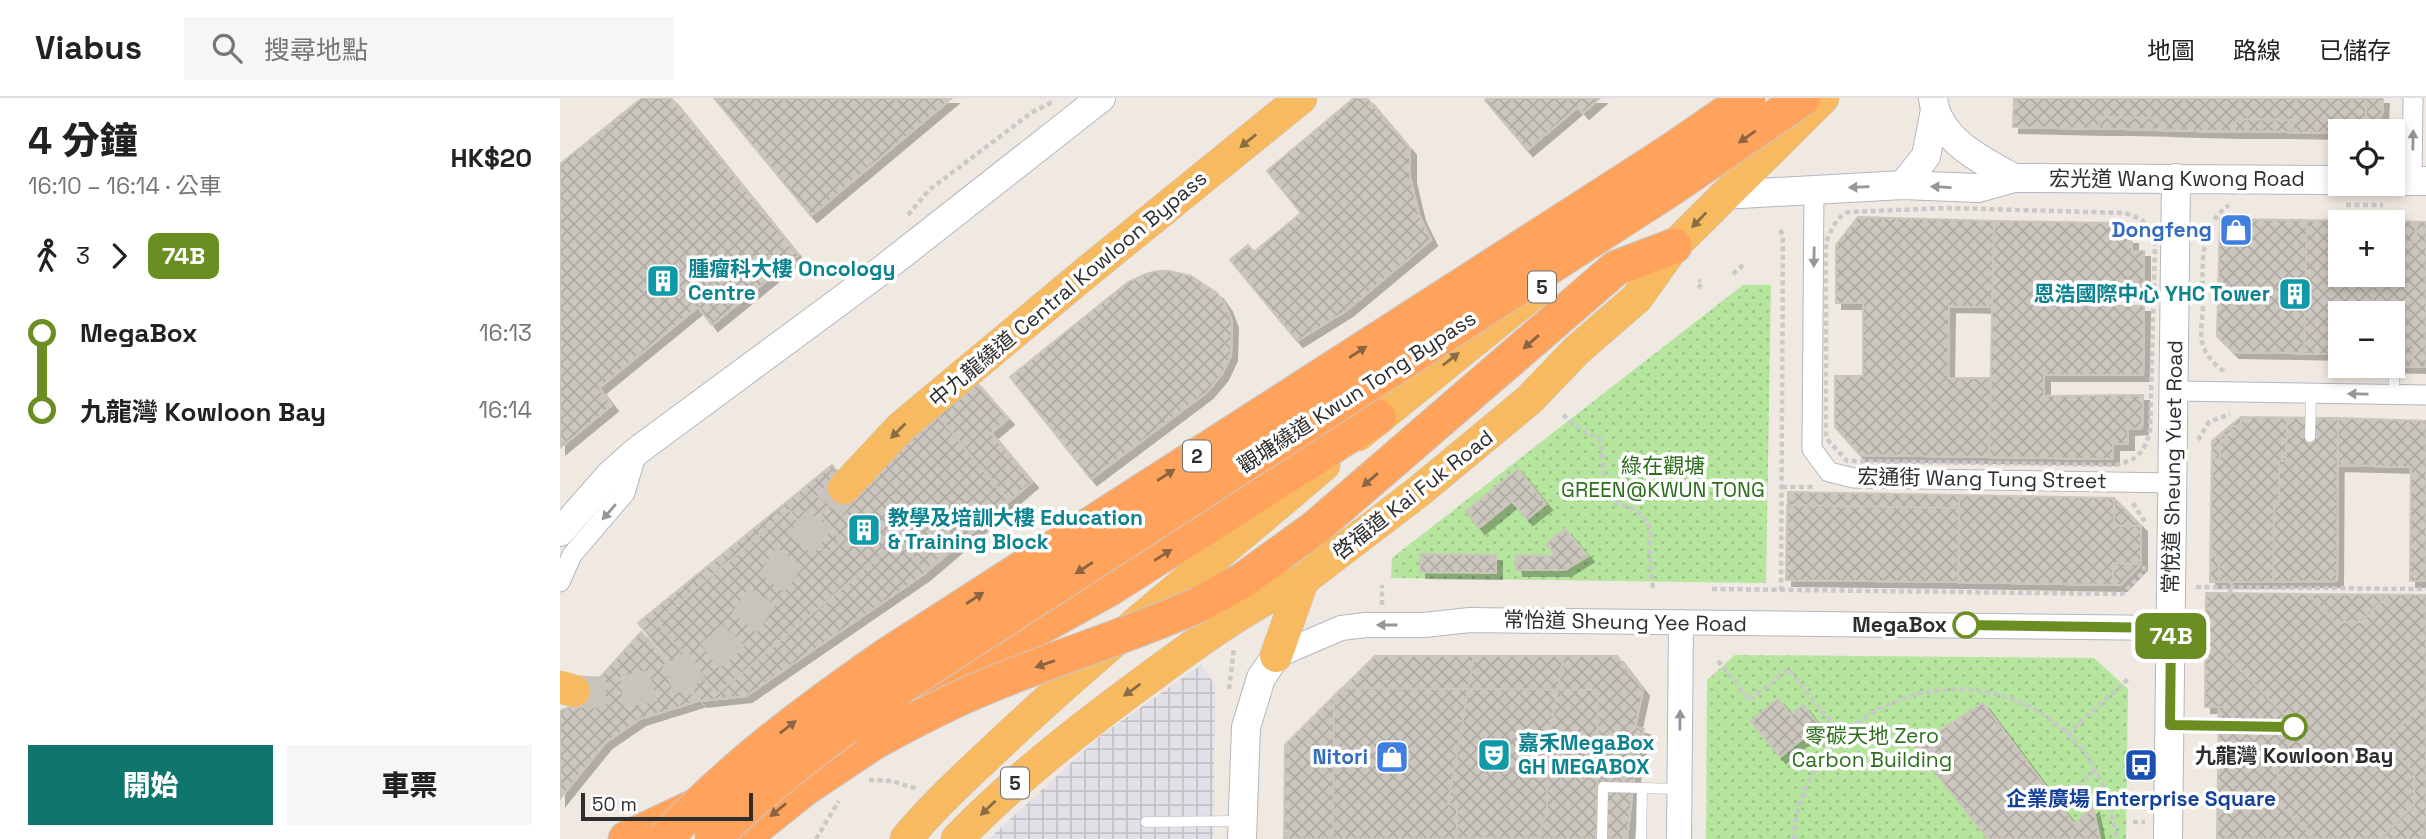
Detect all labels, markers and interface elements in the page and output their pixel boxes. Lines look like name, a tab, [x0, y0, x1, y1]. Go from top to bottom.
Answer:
search box	[184, 17, 674, 80]
text: Viabus	[35, 27, 142, 69]
icon: search	[208, 29, 246, 67]
text: 搜尋地點	[264, 33, 368, 67]
text: 地圖	[2147, 35, 2195, 66]
text: 路線	[2233, 35, 2281, 66]
text: 已儲存	[2319, 35, 2391, 66]
text: 4 分鐘	[28, 117, 138, 165]
map controls	[2328, 119, 2405, 378]
button: locate	[2328, 119, 2405, 196]
one-way arrow	[2407, 128, 2419, 150]
one-way arrow	[1738, 130, 1756, 144]
one-way arrow	[1239, 133, 1256, 148]
text: HK$20	[451, 141, 532, 175]
street label: 中九龍繞道 Central Kowloon Bypass	[923, 164, 1212, 413]
street label: 宏光道 Wang Kwong Road	[2049, 165, 2305, 192]
text: 16:10 – 16:14 · 公車	[28, 171, 222, 201]
one-way arrow	[1930, 181, 1952, 192]
one-way arrow	[1848, 182, 1870, 193]
button: +	[2328, 210, 2405, 287]
shop icon: Dongfeng	[2217, 211, 2255, 249]
one-way arrow	[1690, 212, 1707, 229]
place label: Dongfeng	[2112, 216, 2212, 243]
icon: walk	[28, 237, 66, 275]
icon: forward	[100, 237, 138, 275]
text: 74B	[162, 240, 205, 271]
text: 3	[76, 241, 90, 271]
one-way arrow	[1808, 246, 1820, 268]
place label: 腫瘤科大樓 Oncology Centre	[688, 255, 895, 306]
building icon: 腫瘤科大樓 Oncology Centre	[644, 262, 682, 300]
road number: 5	[1528, 272, 1556, 302]
building icon: 恩浩國際中心 YHC Tower	[2276, 275, 2314, 313]
place label: 恩浩國際中心 YHC Tower	[2034, 280, 2270, 307]
button: −	[2328, 301, 2405, 378]
street label: 觀塘繞道 Kwun Tong Bypass	[1233, 304, 1481, 479]
text: MegaBox	[80, 316, 197, 350]
text: 16:13	[479, 318, 532, 348]
one-way arrow	[1522, 334, 1539, 349]
street label: 常悅道 Sheung Yuet Road	[2157, 340, 2188, 594]
one-way arrow	[1348, 346, 1367, 359]
one-way arrow	[1441, 352, 1459, 367]
one-way arrow	[2347, 388, 2369, 400]
text: 九龍灣 Kowloon Bay	[80, 395, 326, 429]
text: 16:14	[479, 395, 532, 425]
one-way arrow	[890, 422, 907, 438]
street label: 啓福道 Kai Fuk Road	[1327, 424, 1498, 566]
road number: 2	[1183, 440, 1211, 472]
park label: 綠在觀塘 GREEN@KWUN TONG	[1561, 452, 1765, 503]
street label: 宏通街 Wang Tung Street	[1857, 463, 2107, 494]
one-way arrow	[1157, 469, 1176, 482]
one-way arrow	[1361, 472, 1379, 488]
one-way arrow	[601, 503, 617, 521]
place label: 教學及培訓大樓 Education & Training Block	[888, 504, 1143, 555]
building icon: 教學及培訓大樓 Education & Training Block	[845, 511, 883, 549]
one-way arrow	[1153, 549, 1172, 562]
one-way arrow	[1074, 561, 1093, 574]
one-way arrow	[966, 591, 984, 605]
street label: 常怡道 Sheung Yee Road	[1503, 606, 1747, 637]
place label: MegaBox	[1852, 611, 1947, 638]
marker: MegaBox	[1953, 612, 1979, 638]
line badge: 74B	[2131, 613, 2211, 659]
one-way arrow	[1376, 619, 1398, 630]
text: 74B	[2149, 620, 2193, 651]
one-way arrow	[1035, 659, 1056, 670]
one-way arrow	[1123, 683, 1141, 697]
one-way arrow	[1674, 709, 1686, 731]
marker: 九龍灣 Kowloon Bay	[2281, 714, 2307, 740]
one-way arrow	[779, 721, 797, 735]
park label: 零碳天地 Zero Carbon Building	[1792, 722, 1952, 773]
place label: 嘉禾MegaBox GH MEGABOX	[1518, 729, 1655, 780]
theatre icon: 嘉禾MegaBox GH MEGABOX	[1475, 736, 1513, 774]
shop icon: Nitori	[1373, 738, 1411, 776]
place label: 九龍灣 Kowloon Bay	[2195, 742, 2393, 769]
place label: Nitori	[1312, 743, 1368, 770]
button: 開始	[28, 745, 273, 825]
button: 車票	[287, 745, 532, 825]
bus stop icon: 企業廣場 Enterprise Square	[2122, 746, 2160, 784]
road number: 5	[1001, 768, 1029, 798]
place label: 企業廣場 Enterprise Square	[2006, 785, 2276, 812]
scale bar	[581, 790, 752, 822]
text: 50 m	[592, 792, 637, 817]
one-way arrow	[980, 799, 997, 815]
one-way arrow	[770, 802, 788, 817]

